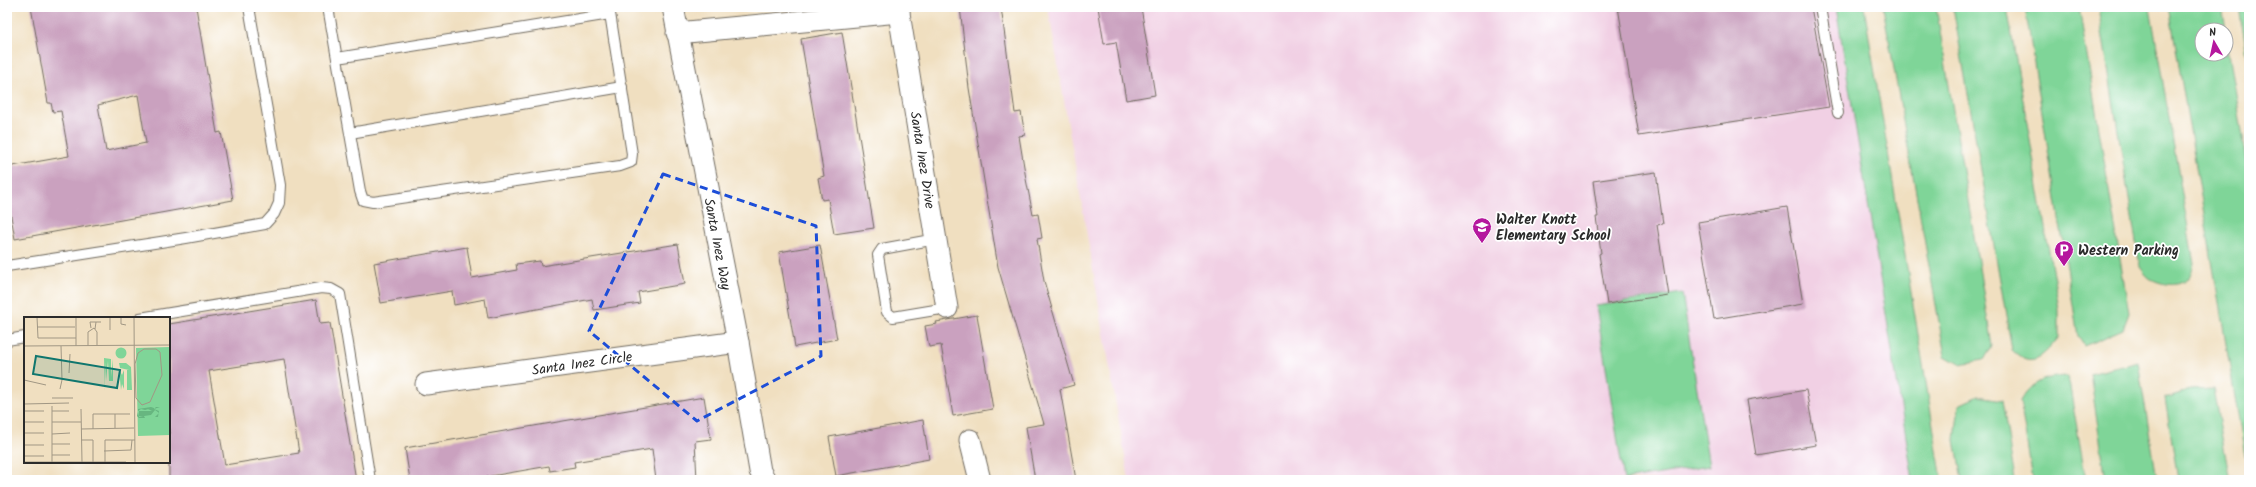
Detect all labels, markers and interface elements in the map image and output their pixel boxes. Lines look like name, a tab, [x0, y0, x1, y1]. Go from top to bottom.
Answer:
north arrow	[2194, 22, 2234, 62]
text: N	[2208, 24, 2217, 43]
street label: Santa Inez Drive	[903, 110, 941, 211]
street label: Santa Inez Way	[697, 196, 737, 292]
place label: Walter Knott Elementary School	[1496, 209, 1611, 247]
school or university icon: Walter Knott Elementary School	[1471, 216, 1493, 244]
parking icon: Western Parking	[2053, 239, 2075, 267]
place label: Western Parking	[2078, 240, 2179, 262]
inset map	[24, 317, 170, 463]
street label: Santa Inez Circle	[530, 346, 634, 382]

